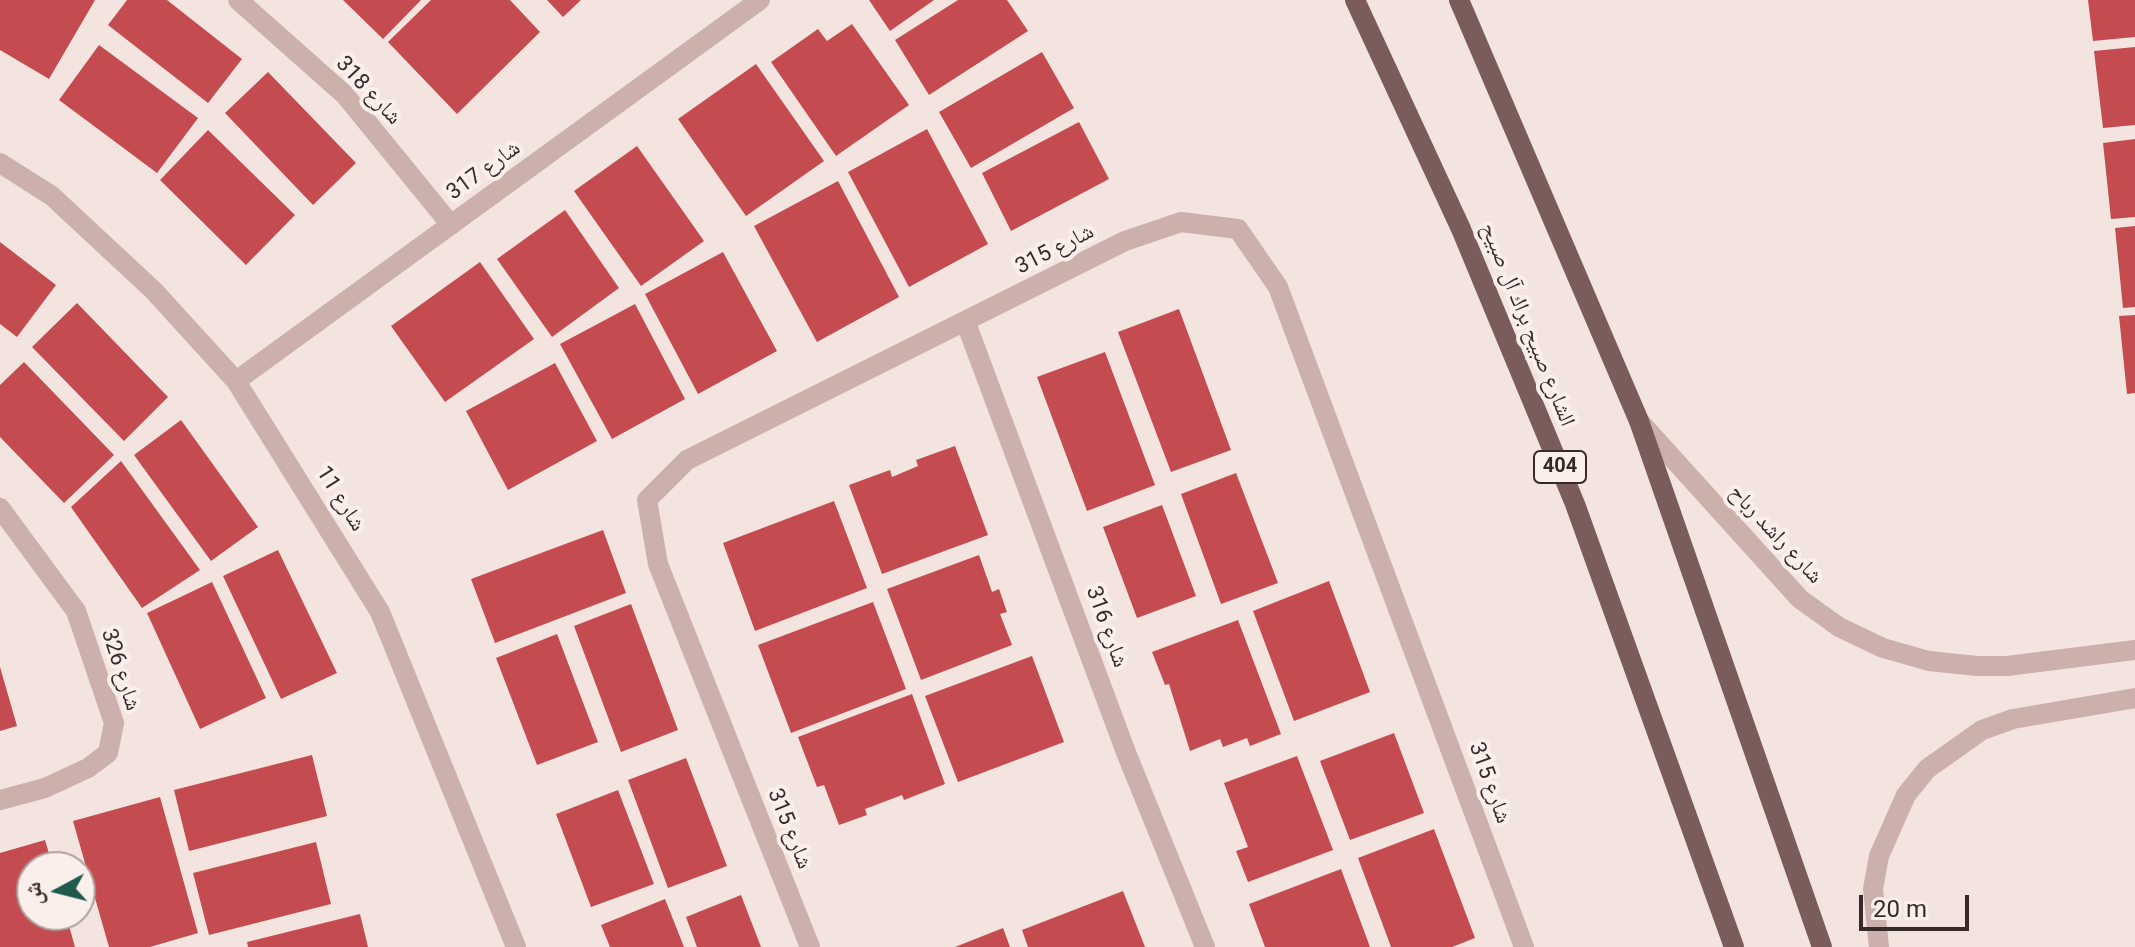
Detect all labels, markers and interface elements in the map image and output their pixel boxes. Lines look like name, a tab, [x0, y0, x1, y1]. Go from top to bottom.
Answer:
street label: شارع 318	[330, 51, 406, 131]
street label: شارع 317	[442, 136, 526, 206]
street label: شارع 315	[1011, 219, 1099, 281]
street label: الشارع صبيح براك آل صبيح	[1474, 219, 1580, 431]
road number: 404	[1534, 451, 1586, 483]
street label: شارع 11	[310, 461, 370, 537]
street label: شارع راشد رباح	[1723, 480, 1827, 590]
street label: شارع 316	[1079, 583, 1133, 671]
street label: شارع 326	[94, 626, 146, 714]
street label: شارع 315	[1462, 739, 1516, 827]
street label: شارع 315	[761, 785, 817, 873]
north arrow	[16, 851, 96, 931]
scale bar	[1863, 879, 1973, 929]
text: ش	[20, 881, 47, 907]
text: 20 m	[1873, 895, 1927, 923]

